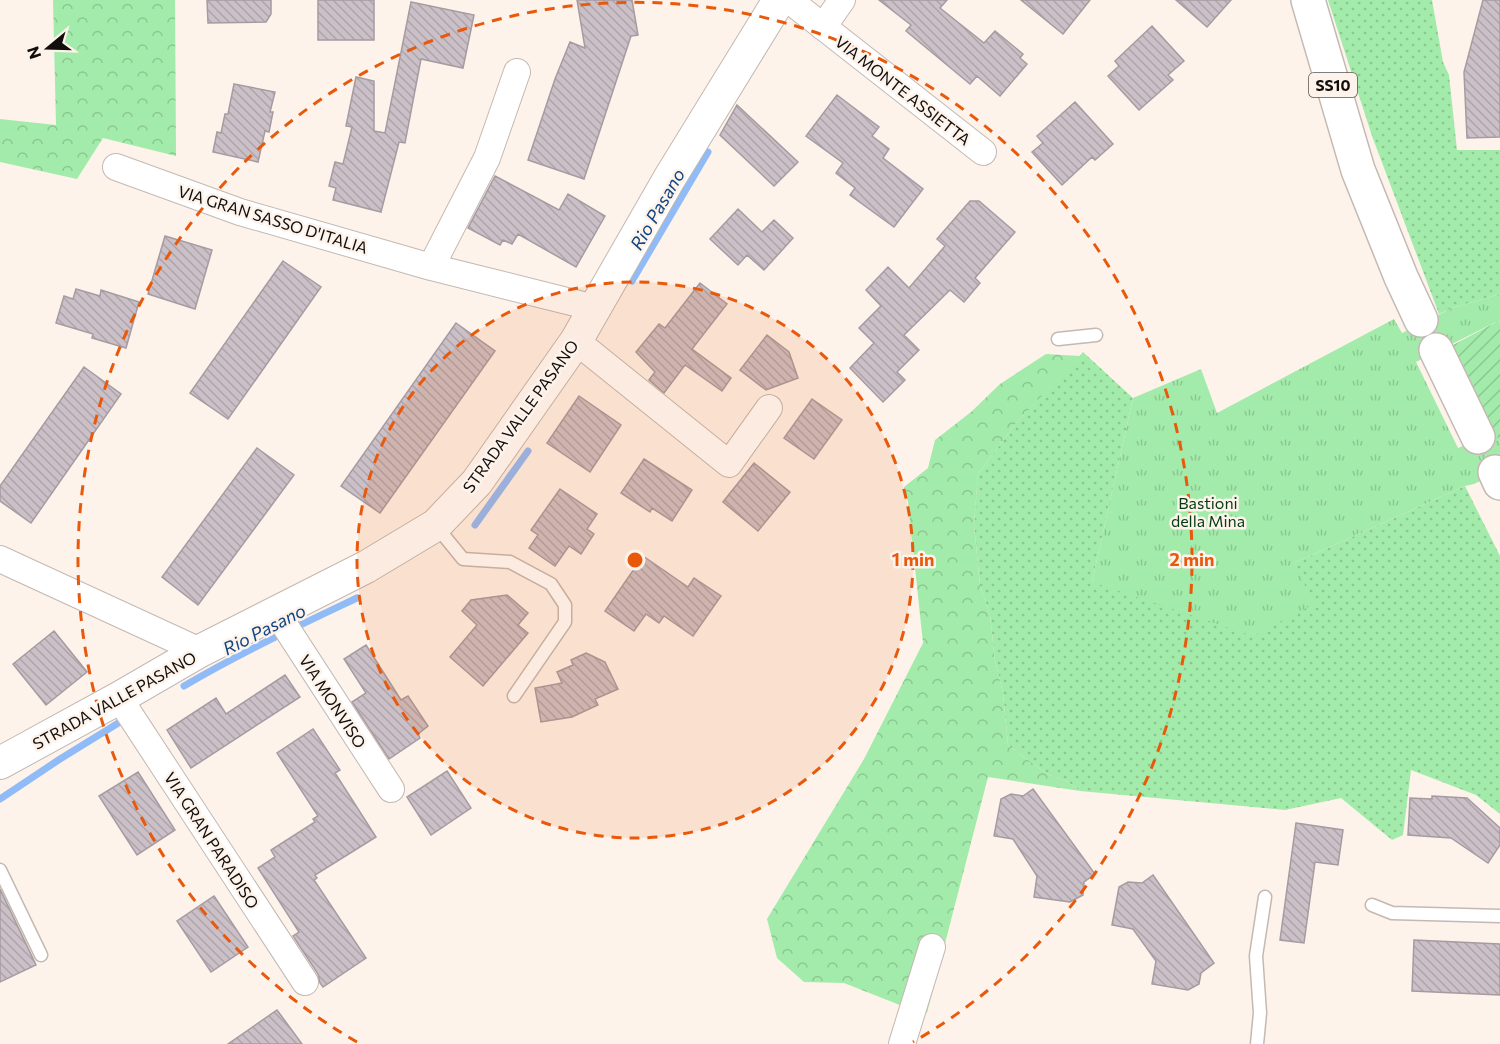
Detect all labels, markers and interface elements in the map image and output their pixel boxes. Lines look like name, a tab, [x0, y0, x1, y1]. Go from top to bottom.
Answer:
north arrow	[18, 18, 78, 78]
street label: VIA MONTE ASSIETTA	[832, 31, 974, 149]
text: N	[22, 44, 44, 62]
road number: SS10	[1309, 73, 1357, 97]
water label: Rio Pasano	[625, 164, 689, 254]
street label: VIA GRAN SASSO D'ITALIA	[176, 181, 370, 257]
street label: STRADA VALLE PASANO	[458, 336, 582, 496]
park label: Bastioni della Mina	[1171, 493, 1245, 530]
text: 1 min	[892, 548, 934, 570]
text: 2 min	[1170, 548, 1214, 570]
centre of rings	[625, 550, 645, 570]
water label: Rio Pasano	[219, 599, 309, 659]
street label: STRADA VALLE PASANO	[29, 647, 199, 753]
street label: VIA MONVISO	[296, 651, 370, 751]
street label: VIA GRAN PARADISO	[161, 768, 263, 912]

